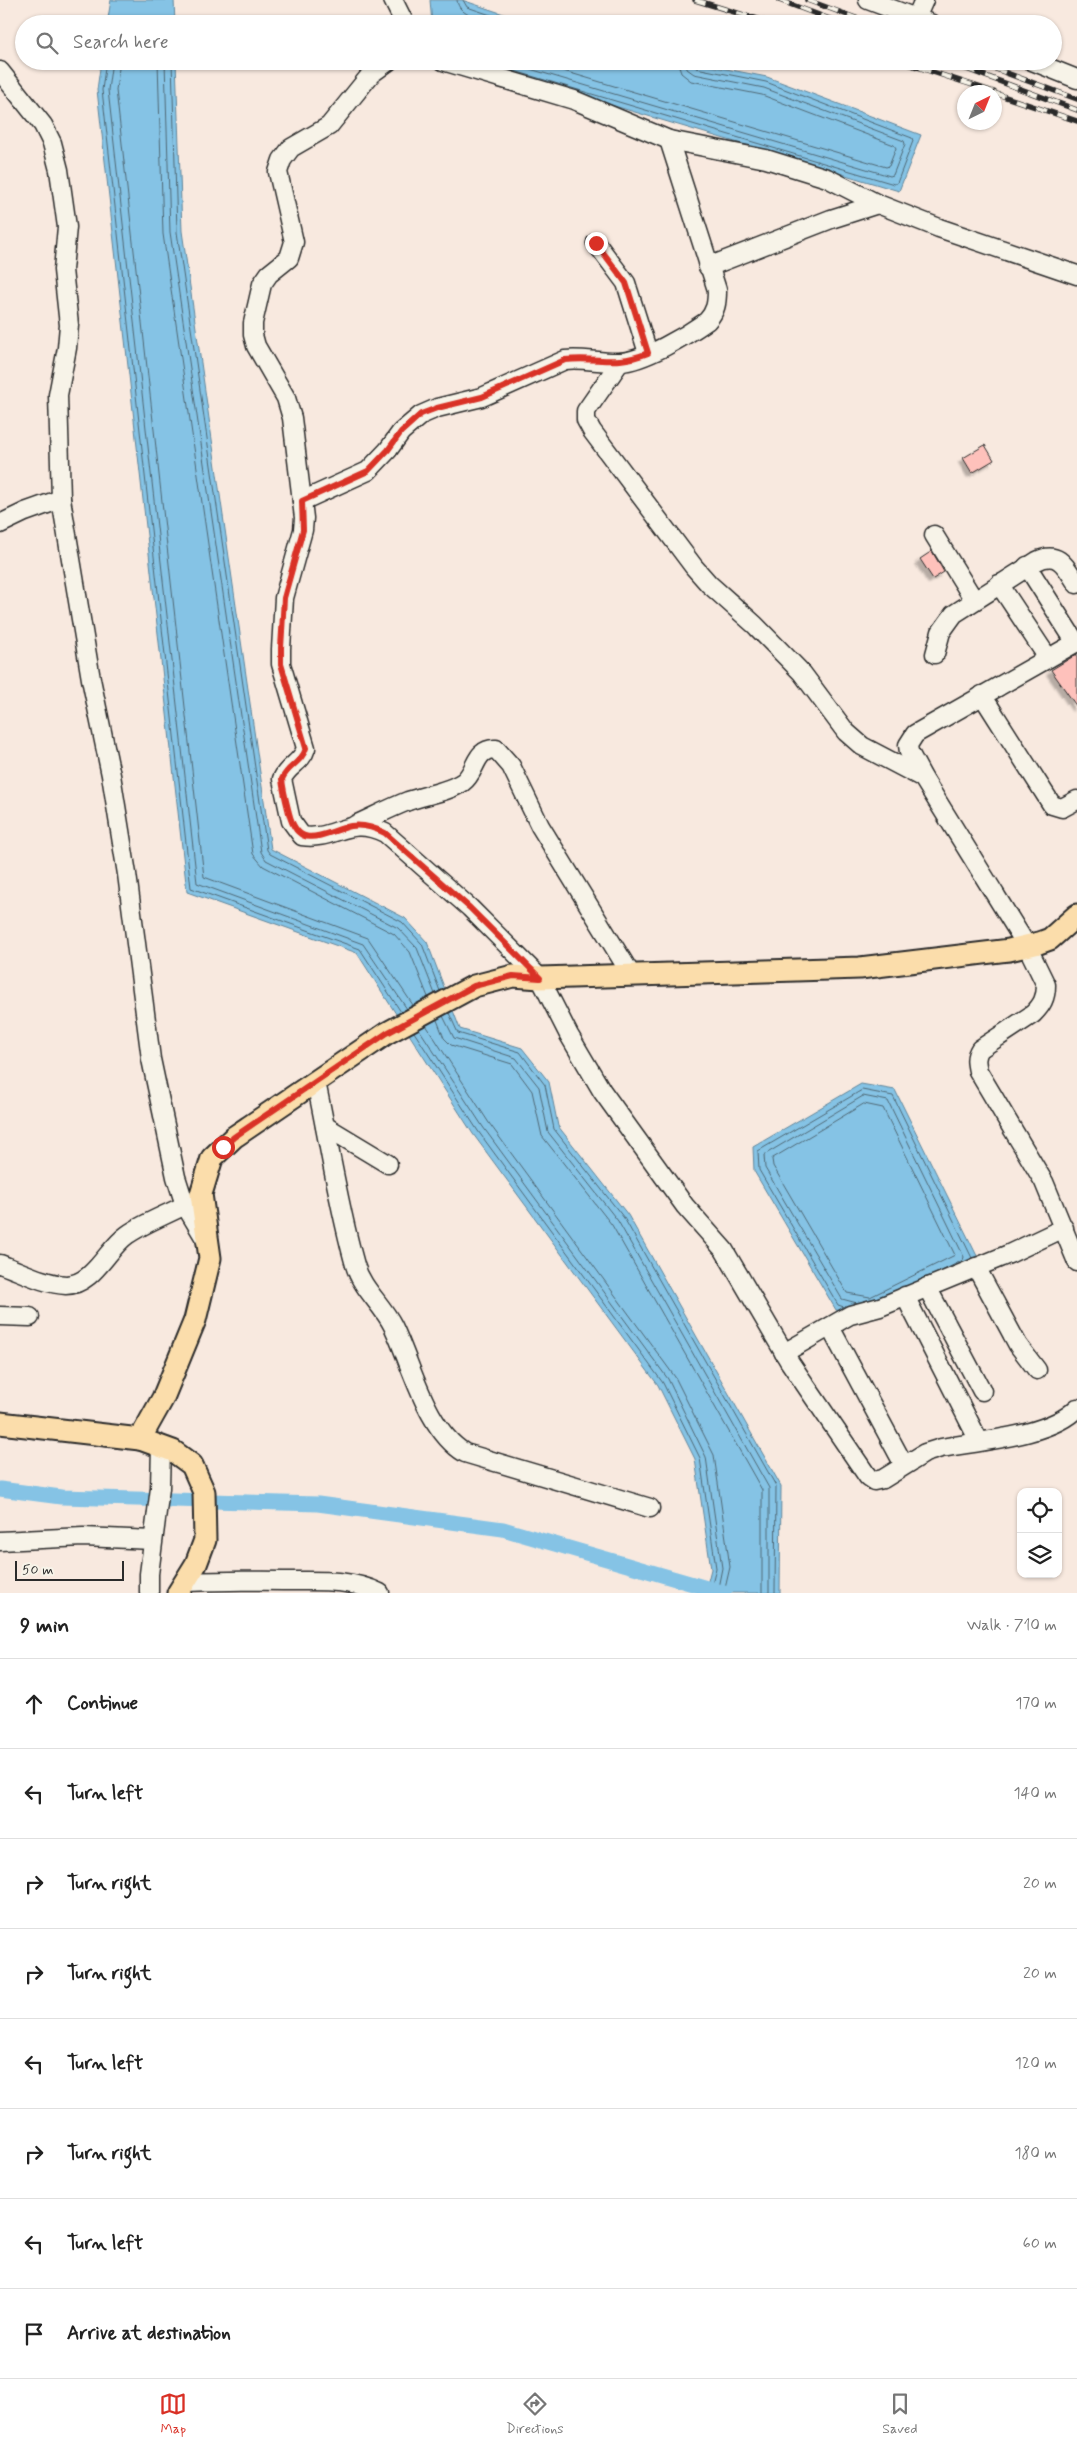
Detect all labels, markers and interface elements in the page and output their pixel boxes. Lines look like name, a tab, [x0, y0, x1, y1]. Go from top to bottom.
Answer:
search box	[15, 15, 1062, 70]
icon: search	[33, 29, 61, 57]
text: Search here	[73, 30, 169, 55]
north arrow	[957, 85, 1002, 130]
route end	[585, 232, 608, 255]
route start	[212, 1136, 235, 1159]
map controls	[1017, 1488, 1062, 1578]
button: locate	[1017, 1488, 1062, 1533]
button: layers	[1017, 1533, 1062, 1578]
scale bar	[15, 1558, 124, 1581]
text: 50 m	[22, 1561, 53, 1579]
text: 9 min	[20, 1612, 69, 1640]
text: Walk · 710 m	[967, 1615, 1057, 1636]
icon: ahead	[20, 1690, 48, 1718]
text: Continue	[67, 1691, 138, 1716]
text: 170 m	[1015, 1693, 1057, 1714]
icon: left	[20, 1780, 48, 1808]
text: Turn left	[67, 1781, 143, 1806]
text: 140 m	[1013, 1783, 1057, 1804]
icon: right	[20, 1870, 48, 1898]
text: Turn right	[67, 1871, 151, 1896]
text: 20 m	[1023, 1873, 1057, 1894]
icon: right	[20, 1960, 48, 1988]
text: Turn right	[67, 1961, 151, 1986]
text: 20 m	[1023, 1963, 1057, 1984]
icon: left	[20, 2050, 48, 2078]
text: Turn left	[67, 2051, 143, 2076]
text: 120 m	[1015, 2053, 1057, 2074]
icon: right	[20, 2140, 48, 2168]
text: Turn right	[67, 2141, 151, 2166]
text: 180 m	[1014, 2143, 1057, 2164]
icon: left	[20, 2230, 48, 2258]
text: Turn left	[67, 2231, 143, 2256]
text: 60 m	[1023, 2233, 1057, 2254]
icon: arrive	[20, 2320, 48, 2348]
text: Arrive at destination	[67, 2321, 231, 2346]
tab: Map	[159, 2390, 187, 2438]
tab: Directions	[506, 2390, 564, 2438]
tab: Saved	[882, 2390, 918, 2438]

